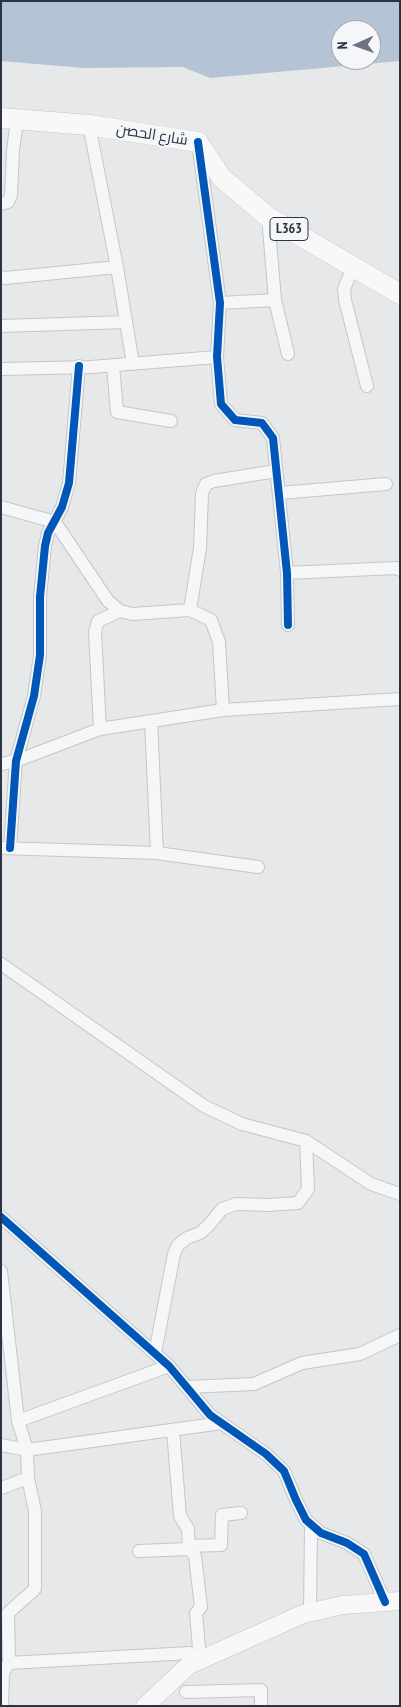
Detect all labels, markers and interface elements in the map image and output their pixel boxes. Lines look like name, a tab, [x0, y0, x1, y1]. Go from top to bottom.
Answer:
north arrow	[331, 20, 381, 70]
text: N	[333, 41, 351, 50]
street label: شارع الحصن	[115, 120, 189, 150]
road number: L363	[270, 218, 308, 240]

